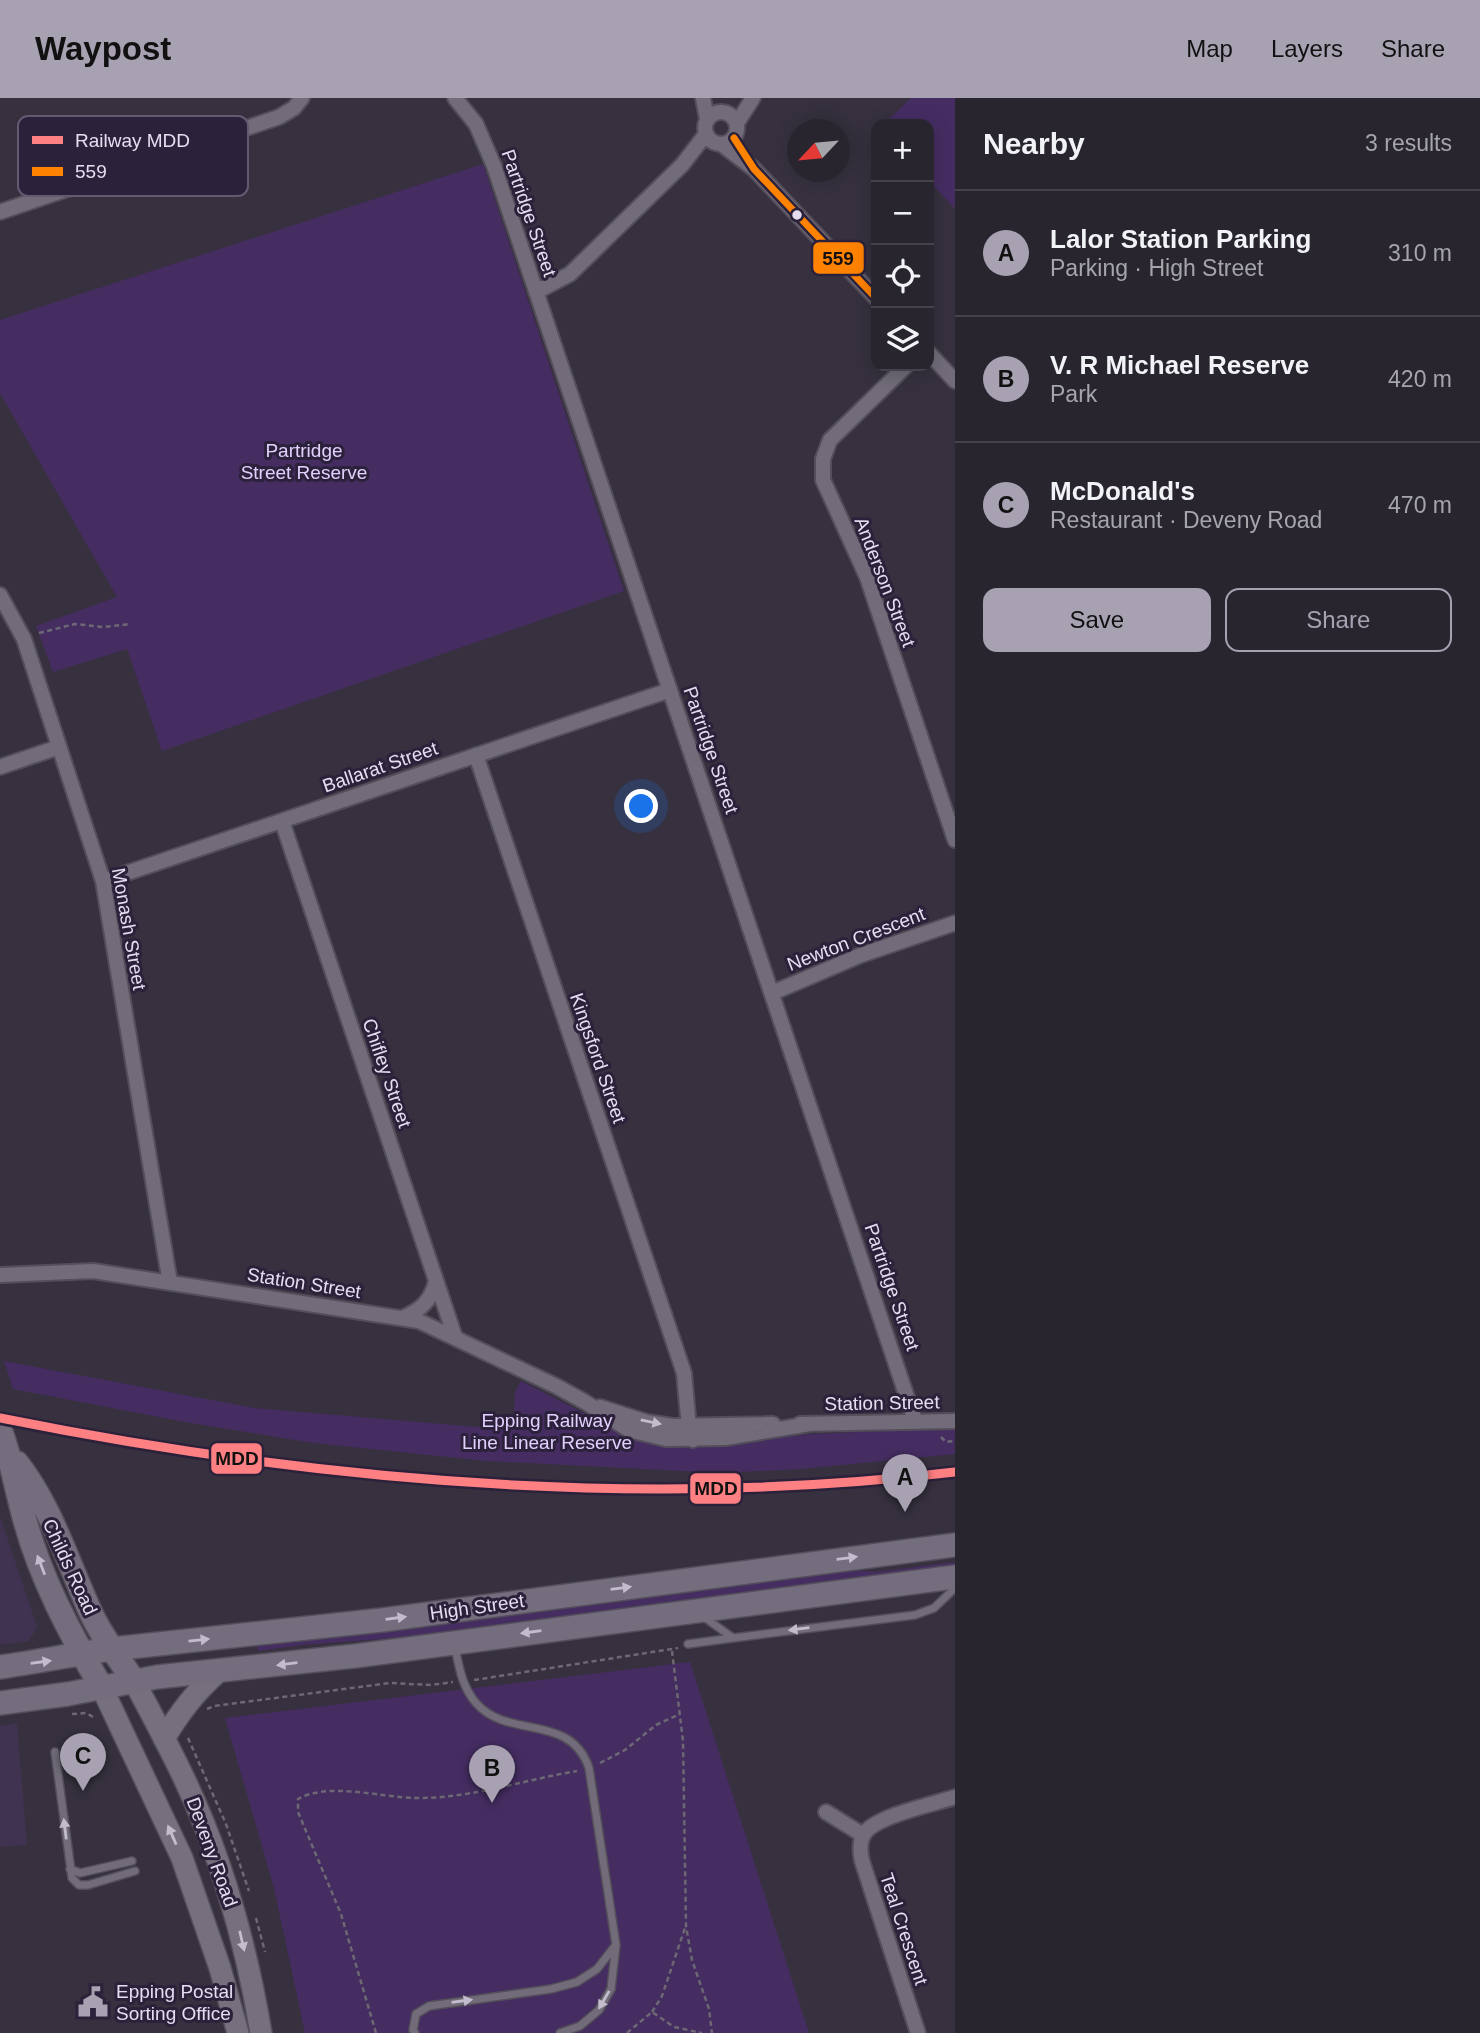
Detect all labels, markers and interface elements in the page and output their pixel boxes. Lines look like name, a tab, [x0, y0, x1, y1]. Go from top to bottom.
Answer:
text: Waypost	[35, 30, 171, 67]
text: Map	[1186, 35, 1233, 62]
text: Layers	[1271, 35, 1343, 62]
text: Share	[1381, 35, 1445, 62]
legend	[18, 116, 248, 196]
north arrow	[787, 119, 850, 182]
map controls	[871, 119, 934, 371]
button: +	[871, 119, 934, 182]
text: Nearby	[983, 127, 1085, 160]
text: Railway MDD	[75, 130, 190, 151]
text: 3 results	[1365, 130, 1452, 156]
street label: Partridge Street	[497, 147, 561, 280]
text: 559	[75, 161, 107, 182]
button: −	[871, 182, 934, 245]
unlabelled marker	[790, 208, 804, 222]
text: Lalor Station Parking	[1050, 224, 1312, 254]
text: A	[998, 240, 1014, 266]
text: 310 m	[1388, 240, 1452, 266]
line badge: 559	[812, 241, 865, 275]
button: locate	[871, 245, 934, 308]
text: 559	[822, 248, 854, 269]
text: Parking · High Street	[1050, 255, 1263, 281]
button: layers	[871, 308, 934, 371]
text: V. R Michael Reserve	[1050, 350, 1309, 380]
text: B	[998, 366, 1014, 392]
text: 420 m	[1388, 366, 1452, 392]
text: Park	[1050, 381, 1097, 407]
park label: Partridge Street Reserve	[241, 440, 367, 483]
text: McDonald's	[1050, 476, 1195, 506]
text: C	[998, 492, 1014, 518]
text: 470 m	[1388, 492, 1452, 518]
text: Restaurant · Deveny Road	[1050, 507, 1322, 533]
street label: Anderson Street	[851, 514, 920, 651]
button: Save	[983, 588, 1211, 652]
button: Share	[1225, 588, 1452, 652]
street label: Partridge Street	[679, 684, 743, 817]
street label: Ballarat Street	[320, 737, 441, 797]
your location	[624, 789, 658, 823]
street label: Monash Street	[108, 866, 150, 992]
street label: Newton Crescent	[784, 903, 928, 975]
street label: Kingsford Street	[566, 990, 630, 1127]
street label: Chifley Street	[359, 1016, 416, 1131]
street label: Partridge Street	[860, 1221, 924, 1354]
street label: Station Street	[246, 1264, 363, 1302]
street label: Station Street	[824, 1391, 940, 1415]
park label: Epping Railway Line Linear Reserve	[462, 1410, 632, 1453]
one-way arrow	[640, 1417, 662, 1428]
line badge: MDD	[210, 1442, 263, 1475]
text: MDD	[215, 1448, 259, 1469]
pin: A	[882, 1454, 928, 1512]
line badge: MDD	[689, 1472, 742, 1505]
text: MDD	[694, 1478, 738, 1499]
street label: Childs Road	[39, 1516, 101, 1618]
one-way arrow	[836, 1553, 858, 1564]
one-way arrow	[35, 1554, 46, 1575]
one-way arrow	[610, 1582, 632, 1593]
street label: High Street	[428, 1590, 526, 1624]
one-way arrow	[385, 1612, 407, 1623]
one-way arrow	[788, 1624, 810, 1635]
one-way arrow	[520, 1627, 542, 1638]
one-way arrow	[188, 1634, 210, 1645]
one-way arrow	[30, 1656, 52, 1667]
one-way arrow	[276, 1659, 298, 1670]
pin: C	[60, 1733, 106, 1791]
pin: B	[469, 1745, 515, 1803]
street label: Deveny Road	[182, 1794, 242, 1910]
one-way arrow	[60, 1818, 71, 1840]
one-way arrow	[166, 1824, 177, 1845]
street label: Teal Crescent	[876, 1871, 932, 1988]
one-way arrow	[236, 1930, 247, 1952]
place label: Epping Postal Sorting Office	[116, 1981, 233, 2024]
public building icon: Epping Postal Sorting Office	[76, 1985, 110, 2019]
one-way arrow	[598, 1991, 610, 2010]
one-way arrow	[451, 1996, 473, 2007]

